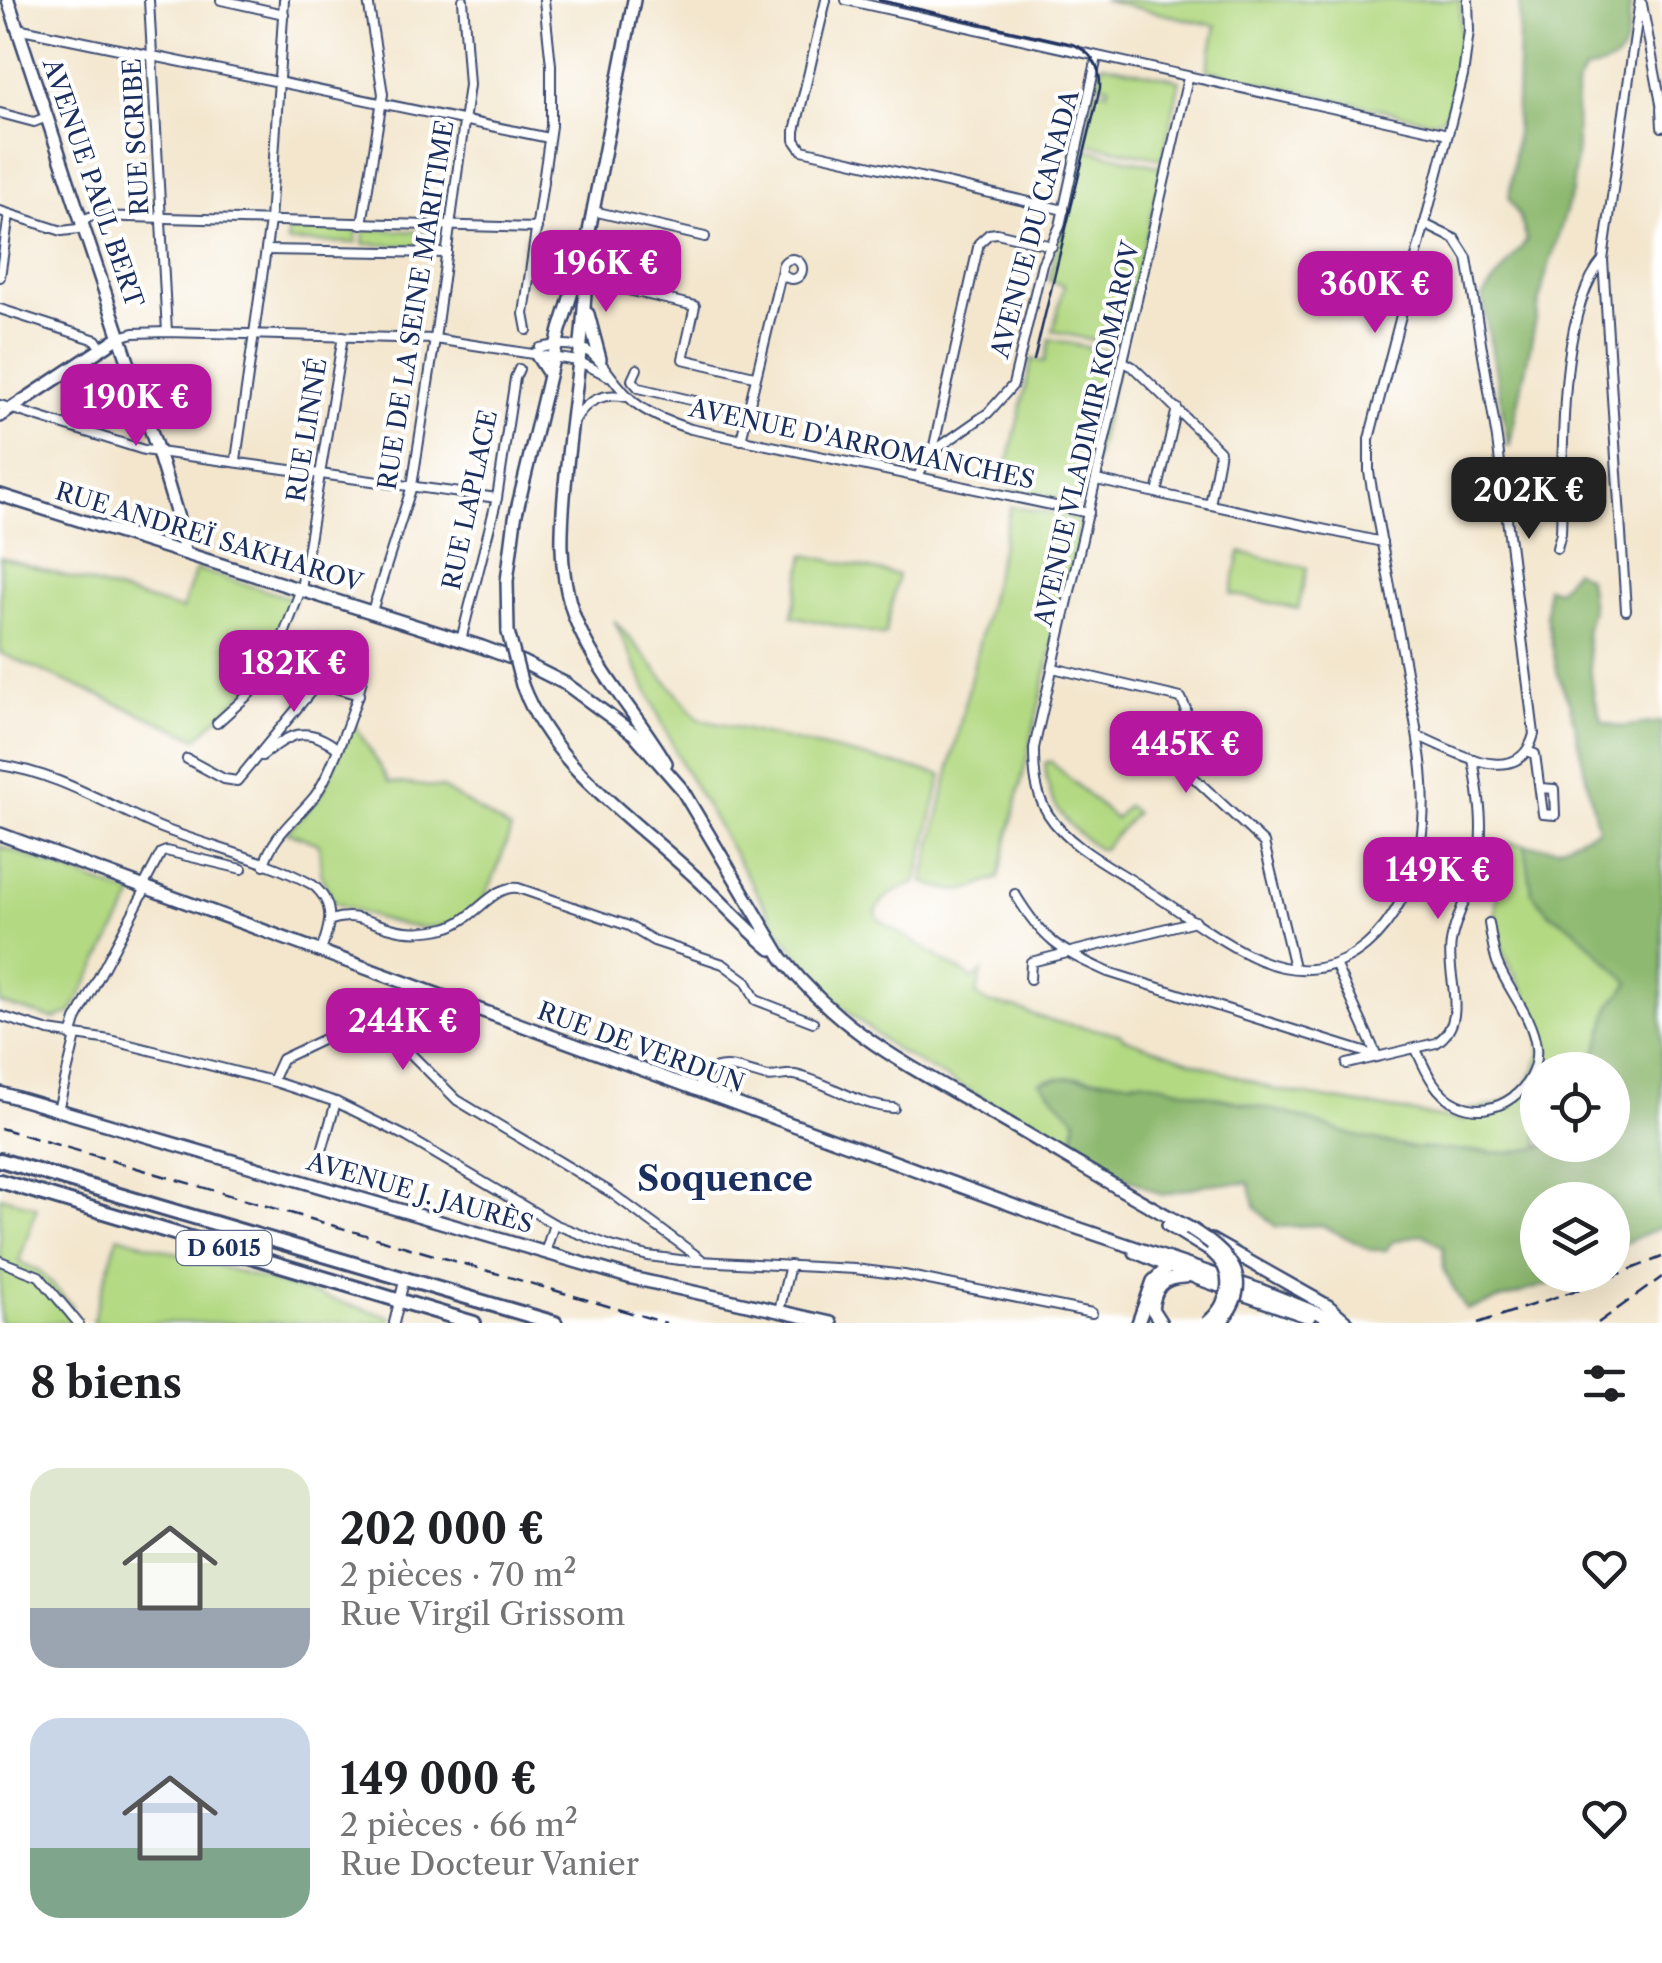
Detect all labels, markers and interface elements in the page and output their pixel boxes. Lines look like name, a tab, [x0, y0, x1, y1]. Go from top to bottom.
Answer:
street label: AVENUE PAUL BERT	[36, 54, 150, 312]
street label: RUE SCRIBE	[116, 57, 156, 217]
street label: AVENUE DU CANADA	[984, 86, 1086, 363]
street label: RUE DE LA SEINE MARITIME	[371, 118, 461, 492]
pin: 196K €	[525, 230, 687, 315]
street label: AVENUE VLADIMIR KOMAROV	[1027, 238, 1147, 630]
text: 196K €	[553, 243, 659, 282]
pin: 360K €	[1294, 251, 1456, 336]
text: 360K €	[1320, 264, 1430, 303]
street label: RUE LINNÉ	[280, 356, 334, 504]
pin: 190K €	[55, 364, 217, 449]
text: 190K €	[82, 377, 190, 416]
street label: AVENUE D'ARROMANCHES	[686, 392, 1037, 496]
street label: RUE LAPLACE	[436, 407, 504, 593]
pin: 202K €	[1448, 457, 1610, 542]
text: 202K €	[1473, 470, 1585, 509]
street label: RUE ANDREÏ SAKHAROV	[52, 475, 367, 599]
pin: 182K €	[213, 630, 375, 715]
text: 182K €	[241, 643, 347, 682]
pin: 445K €	[1105, 711, 1267, 796]
text: 445K €	[1132, 724, 1240, 763]
pin: 149K €	[1357, 837, 1519, 922]
text: 149K €	[1385, 850, 1491, 889]
pin: 244K €	[322, 988, 484, 1073]
street label: RUE DE VERDUN	[533, 995, 749, 1099]
text: 244K €	[348, 1001, 458, 1040]
map controls	[1520, 1052, 1630, 1292]
button: locate	[1520, 1052, 1630, 1162]
street label: AVENUE J. JAURÈS	[302, 1146, 537, 1240]
district label: Soquence	[637, 1157, 813, 1200]
button: layers	[1520, 1182, 1630, 1292]
road number: D 6015	[176, 1231, 272, 1265]
icon: filters	[1577, 1356, 1632, 1411]
text: 8 biens	[30, 1357, 182, 1409]
text: 202 000 €	[340, 1503, 544, 1555]
icon: home	[110, 1508, 230, 1628]
icon: heart	[1577, 1541, 1632, 1596]
text: 2 pièces · 70 m²	[340, 1555, 576, 1594]
text: Rue Virgil Grissom	[340, 1594, 625, 1633]
text: 149 000 €	[340, 1753, 537, 1805]
icon: home	[110, 1758, 230, 1878]
icon: heart	[1577, 1791, 1632, 1846]
text: 2 pièces · 66 m²	[340, 1805, 578, 1844]
text: Rue Docteur Vanier	[340, 1844, 639, 1883]

